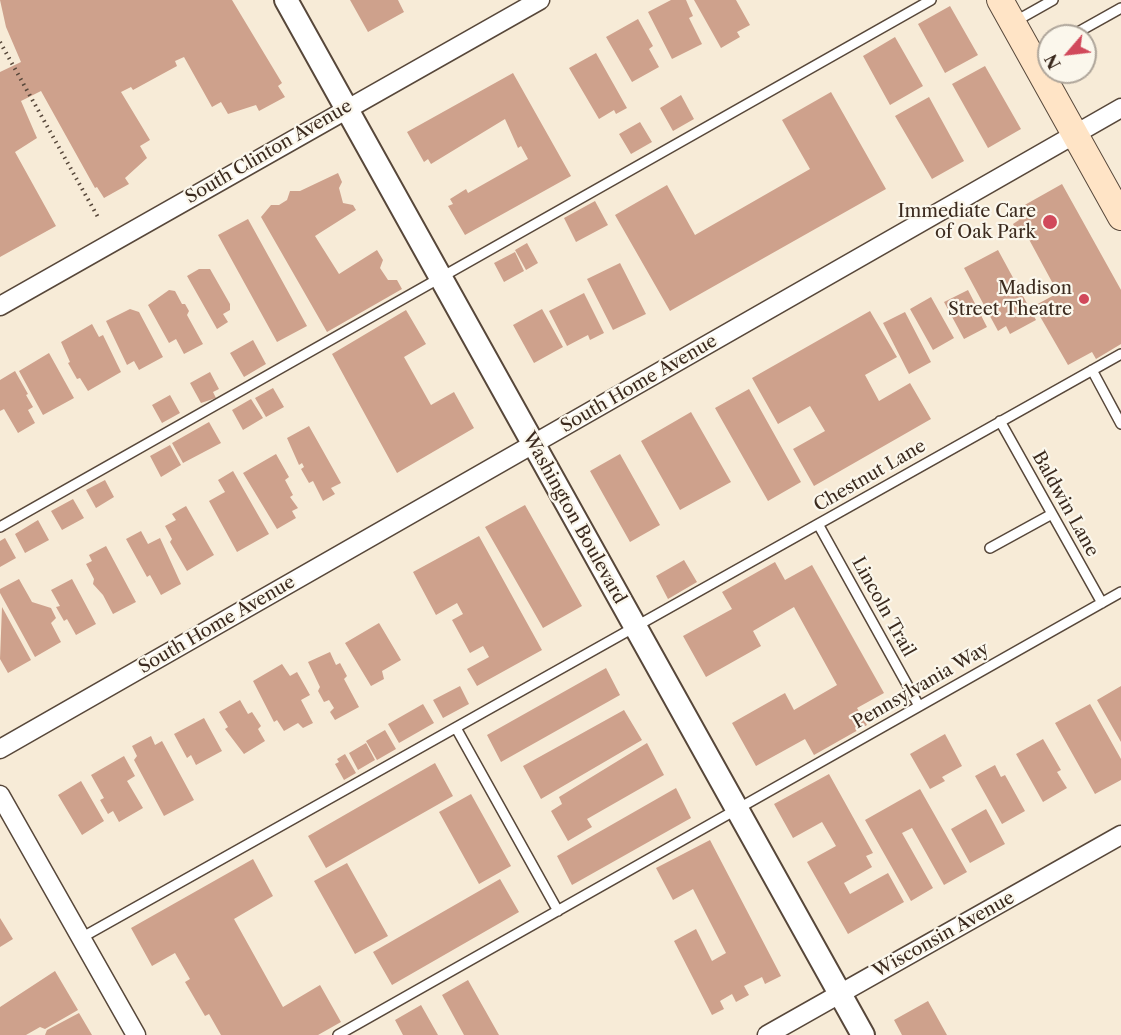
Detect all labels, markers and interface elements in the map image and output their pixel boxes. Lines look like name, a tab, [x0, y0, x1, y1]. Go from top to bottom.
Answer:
north arrow	[1037, 24, 1097, 84]
text: N	[1041, 51, 1065, 72]
street label: South Clinton Avenue	[182, 95, 356, 209]
place label: Immediate Care of Oak Park	[898, 201, 1036, 244]
marker: Immediate Care of Oak Park	[1041, 213, 1059, 231]
place label: Madison Street Theatre	[948, 278, 1072, 320]
marker: Madison Street Theatre	[1077, 292, 1091, 306]
street label: South Home Avenue	[557, 330, 721, 438]
street label: Washington Boulevard	[518, 428, 630, 608]
street label: Chestnut Lane	[810, 435, 930, 517]
street label: Baldwin Lane	[1027, 447, 1103, 561]
street label: Lincoln Trail	[847, 553, 919, 661]
street label: South Home Avenue	[135, 571, 299, 679]
street label: Pennsylvania Way	[849, 638, 993, 734]
street label: Wisconsin Avenue	[870, 887, 1018, 983]

